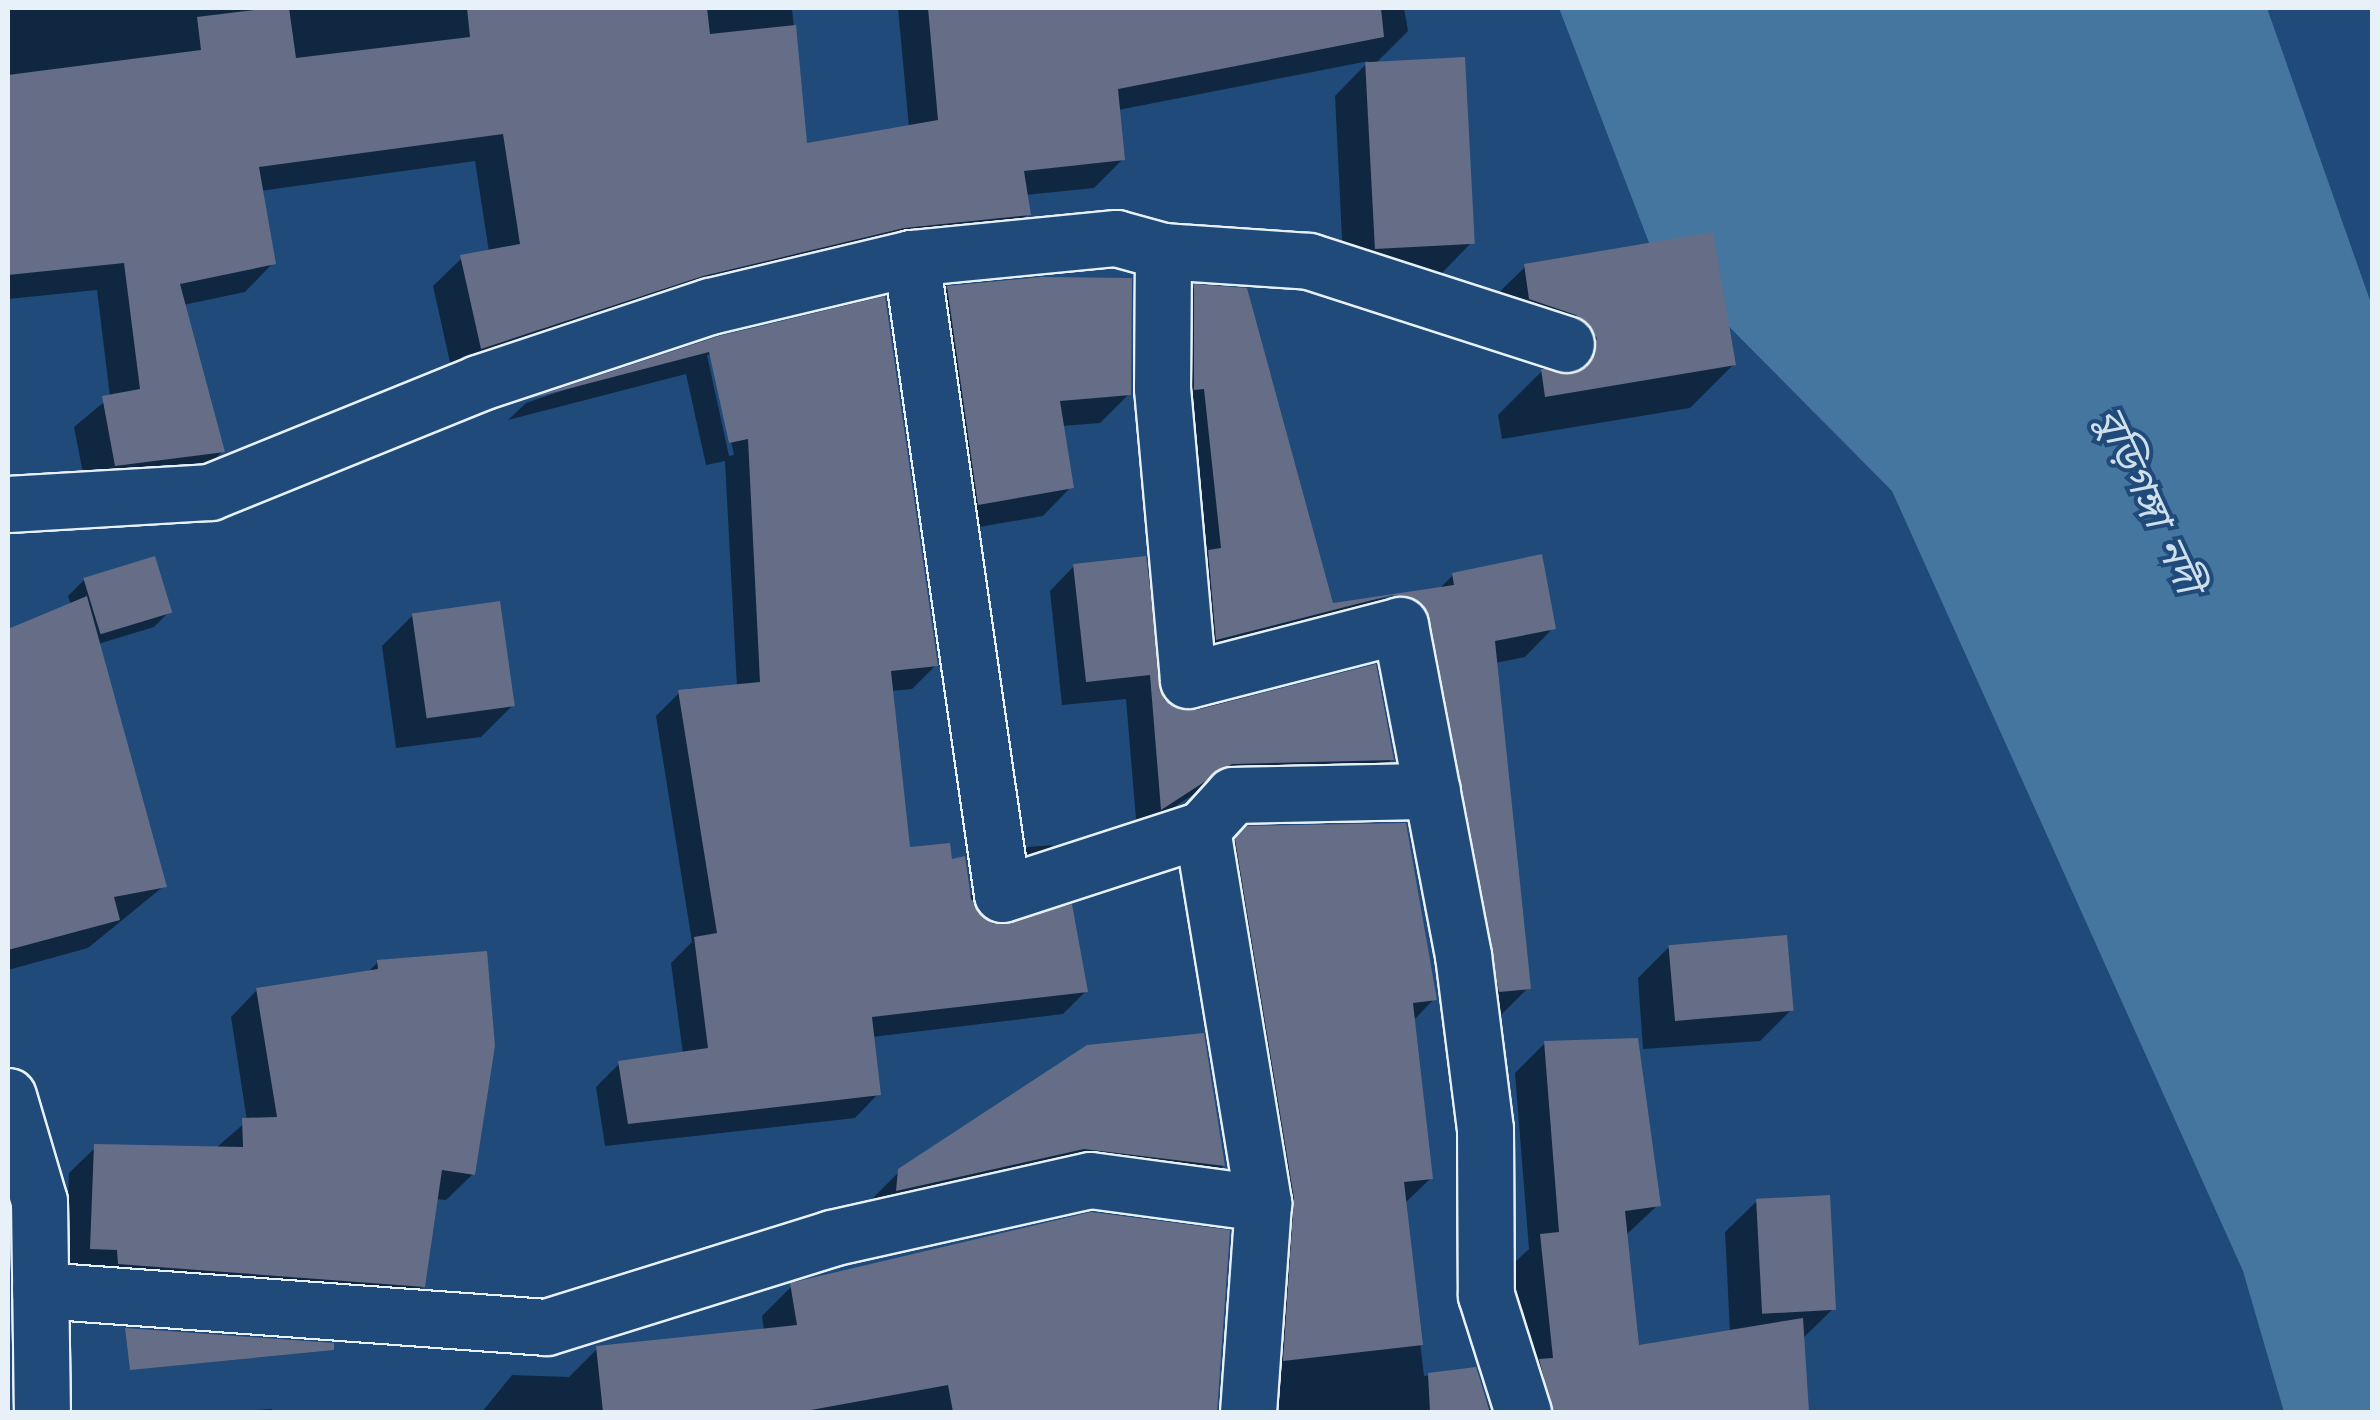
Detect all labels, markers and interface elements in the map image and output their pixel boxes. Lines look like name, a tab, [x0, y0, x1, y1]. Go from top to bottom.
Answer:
water label: বুড়িগঙ্গা নদী	[2083, 400, 2211, 602]

